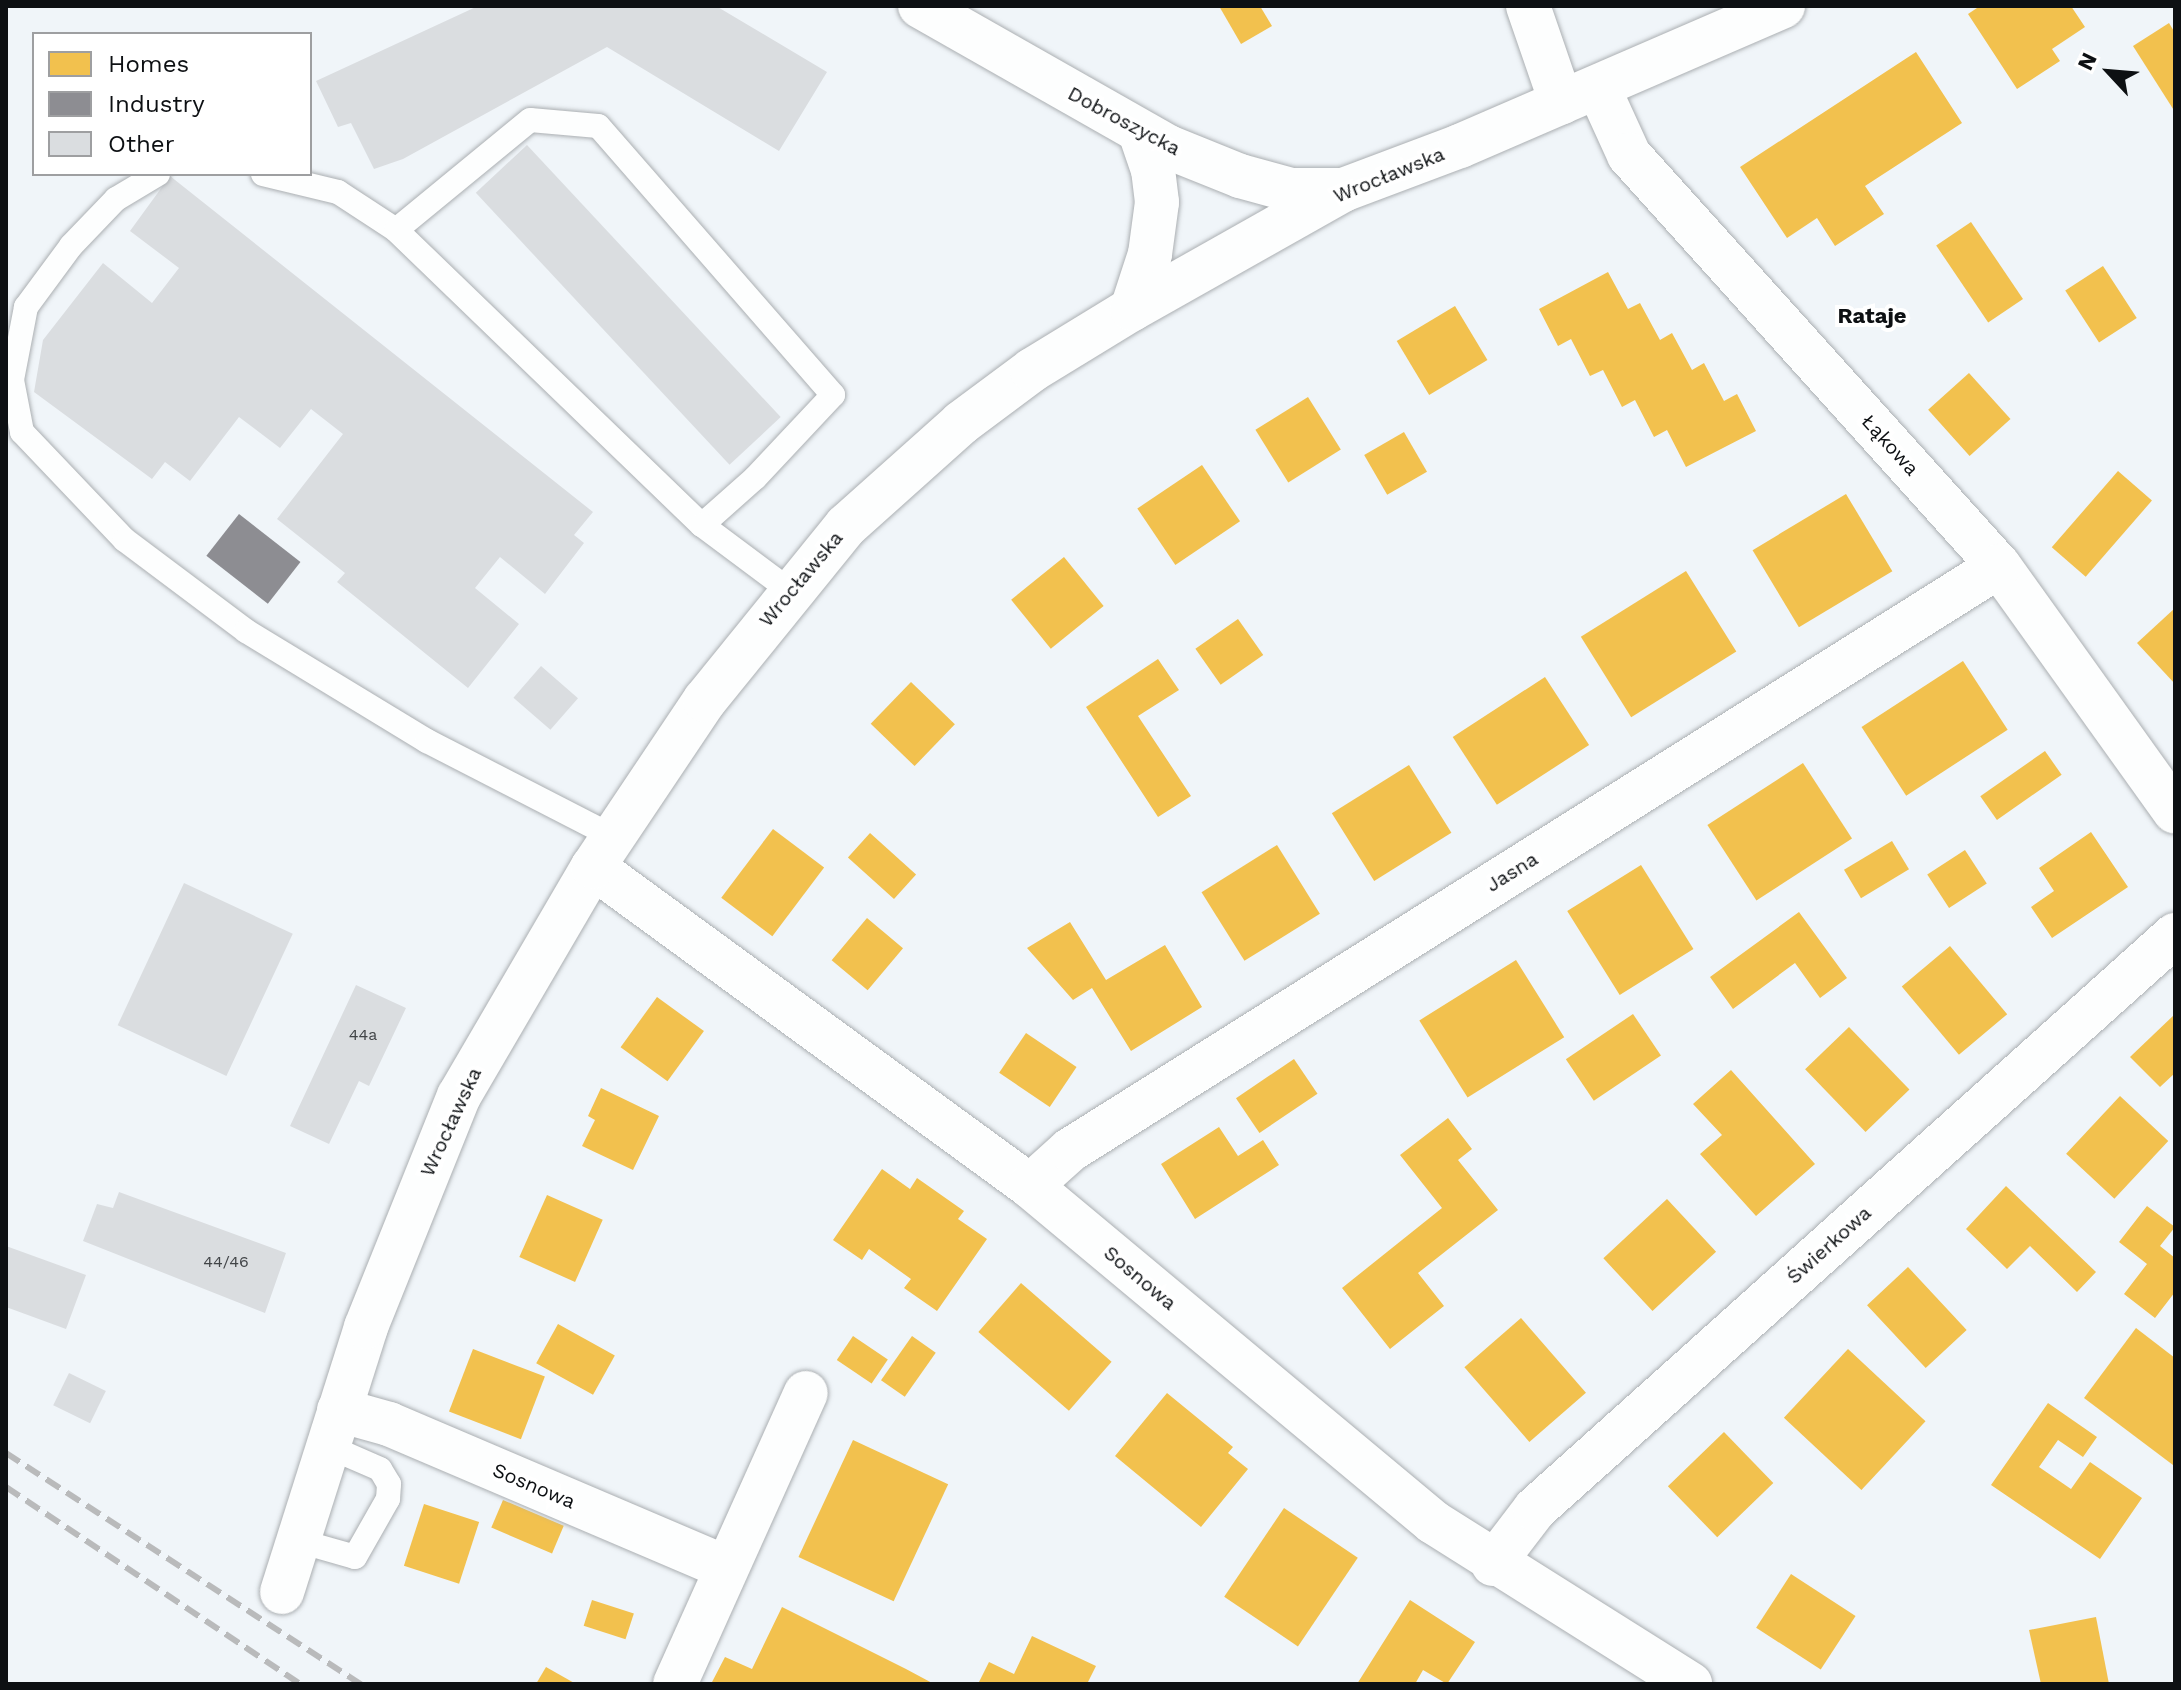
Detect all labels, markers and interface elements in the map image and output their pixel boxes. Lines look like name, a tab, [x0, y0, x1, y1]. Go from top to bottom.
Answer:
legend	[32, 32, 312, 176]
north arrow	[2069, 32, 2149, 112]
text: N	[2072, 48, 2102, 74]
text: Homes	[108, 50, 189, 78]
street label: Dobroszycka	[1064, 81, 1184, 161]
text: Industry	[108, 90, 205, 118]
text: Other	[108, 130, 175, 158]
street label: Wrocławska	[1330, 142, 1448, 208]
district label: Rataje	[1837, 303, 1907, 329]
street label: Łąkowa	[1856, 409, 1924, 481]
street label: Wrocławska	[754, 526, 848, 632]
street label: Jasna	[1482, 847, 1542, 897]
house number: 44a	[349, 1025, 377, 1045]
street label: Wrocławska	[415, 1064, 487, 1180]
street label: Świerkowa	[1782, 1201, 1876, 1289]
street label: Sosnowa	[1099, 1241, 1181, 1315]
house number: 44/46	[203, 1252, 249, 1272]
street label: Sosnowa	[489, 1458, 579, 1514]

